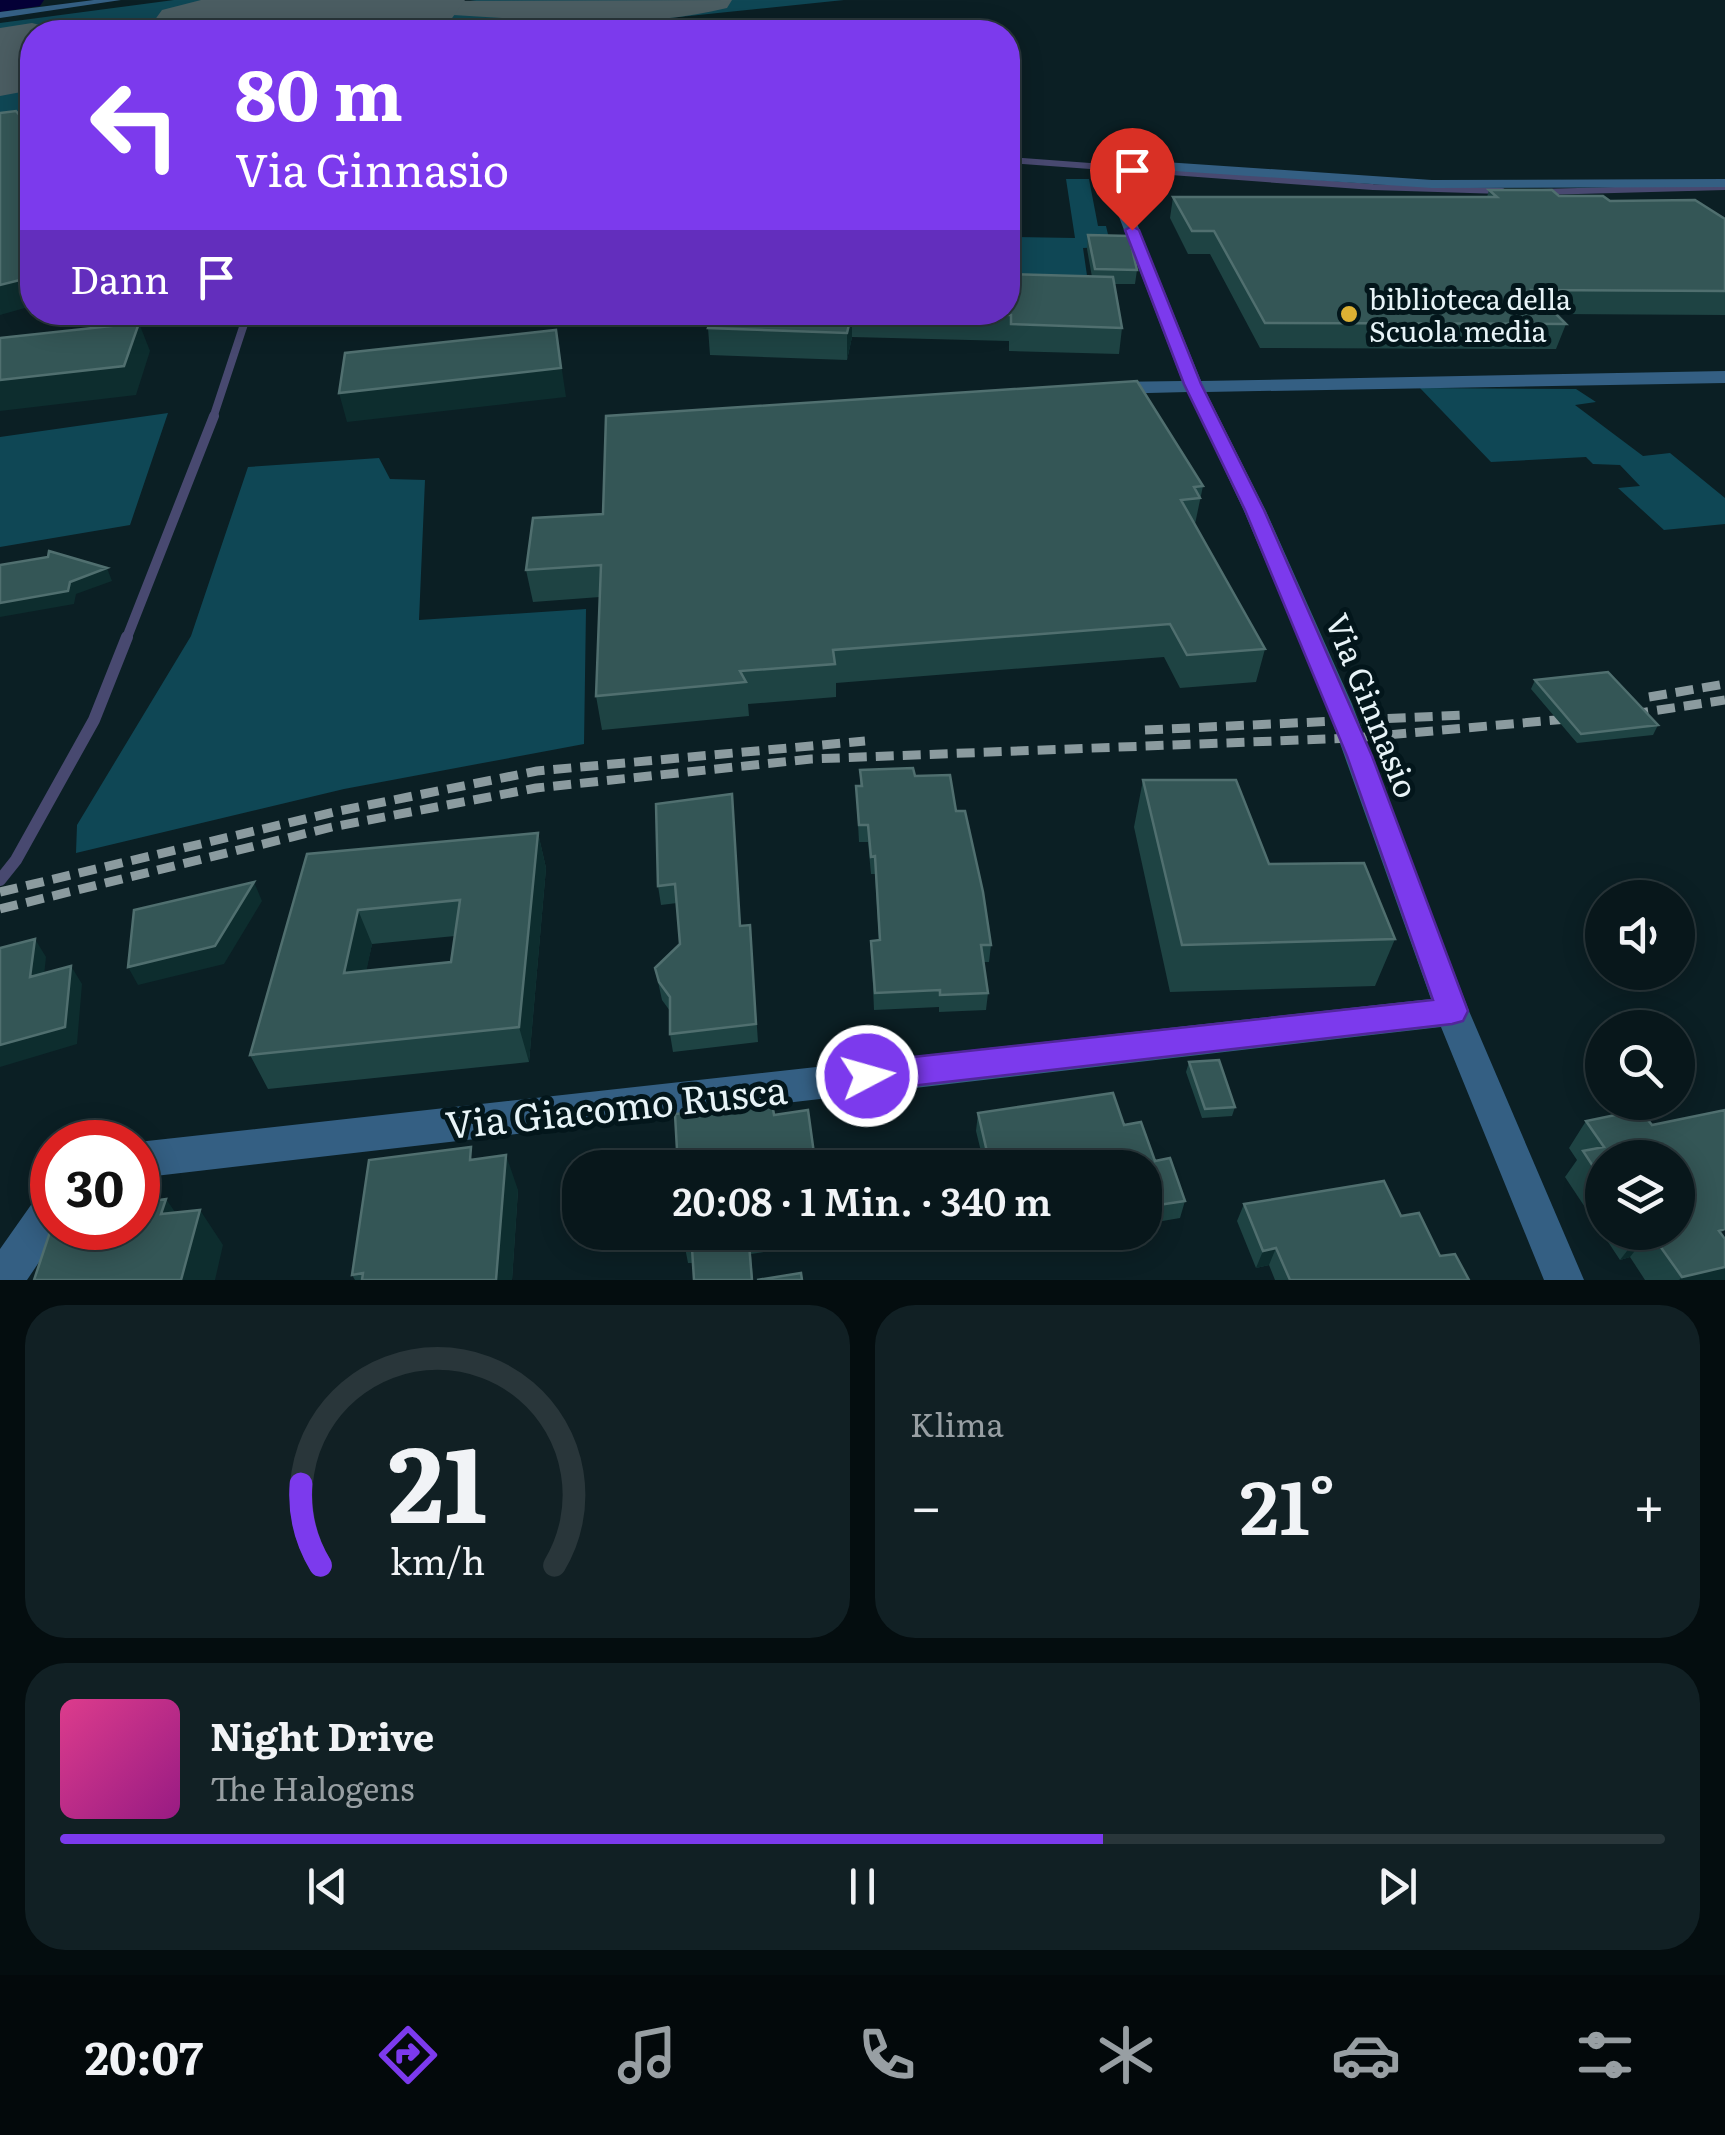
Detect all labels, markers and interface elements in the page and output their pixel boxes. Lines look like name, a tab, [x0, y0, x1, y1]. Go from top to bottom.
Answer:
text: 80 m	[235, 39, 403, 143]
icon: left	[70, 60, 200, 190]
pin	[1090, 128, 1175, 231]
text: Via Ginnasio	[235, 134, 509, 201]
icon: arrive	[1105, 143, 1160, 198]
text: Dann	[70, 249, 169, 306]
icon: arrive	[189, 250, 244, 305]
place label: biblioteca della Scuola media	[1369, 277, 1571, 351]
marker: biblioteca della Scuola media	[1338, 303, 1360, 325]
street label: Via Ginnasio	[1315, 606, 1433, 804]
map controls	[1585, 880, 1695, 1250]
button: sound	[1585, 880, 1695, 990]
button: search	[1585, 1010, 1695, 1120]
position arrow	[815, 1024, 919, 1128]
street label: Via Giacomo Rusca	[442, 1059, 790, 1151]
speed limit sign: 30	[30, 1120, 160, 1250]
button: layers	[1585, 1140, 1695, 1250]
text: 20:08 · 1 Min. · 340 m	[673, 1171, 1051, 1228]
text: Klima	[910, 1399, 1004, 1447]
text: 21	[388, 1401, 487, 1555]
text: 21°	[1240, 1447, 1335, 1558]
text: −	[910, 1462, 942, 1544]
text: +	[1633, 1462, 1665, 1544]
text: km/h	[390, 1533, 485, 1586]
text: Night Drive	[210, 1706, 434, 1763]
text: The Halogens	[210, 1763, 414, 1811]
icon: previous	[300, 1859, 355, 1914]
icon: pause	[835, 1859, 890, 1914]
icon: next	[1370, 1859, 1425, 1914]
icon: directions	[373, 2020, 443, 2090]
icon: music	[612, 2020, 682, 2090]
icon: phone	[852, 2020, 922, 2090]
icon: climate	[1091, 2020, 1161, 2090]
icon: car	[1331, 2020, 1401, 2090]
icon: filters	[1570, 2020, 1640, 2090]
text: 20:07	[85, 2022, 203, 2089]

